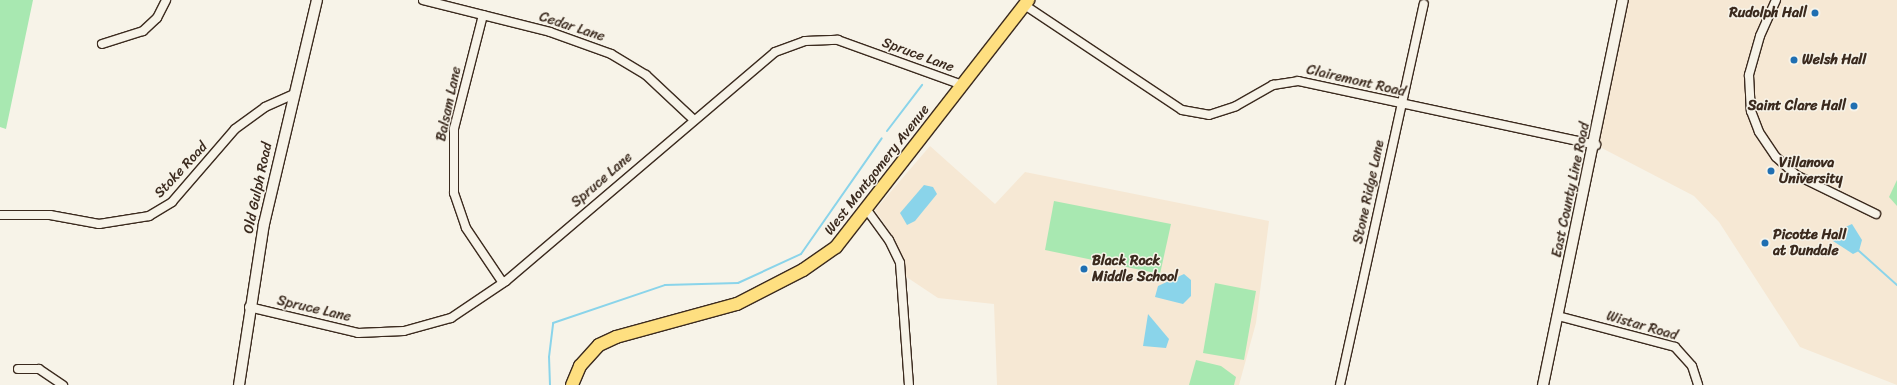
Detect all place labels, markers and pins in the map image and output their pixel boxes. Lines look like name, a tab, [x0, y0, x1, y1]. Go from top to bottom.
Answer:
place label: Rudolph Hall	[1729, 5, 1807, 21]
marker: Rudolph Hall	[1810, 8, 1820, 18]
place label: Welsh Hall	[1802, 52, 1866, 68]
marker: Welsh Hall	[1789, 55, 1799, 65]
place label: Saint Clare Hall	[1748, 98, 1846, 114]
marker: Saint Clare Hall	[1849, 101, 1859, 111]
place label: Villanova University	[1779, 155, 1843, 188]
marker: Villanova University	[1766, 166, 1776, 176]
place label: Picotte Hall at Dundale	[1773, 227, 1846, 260]
marker: Picotte Hall at Dundale	[1760, 238, 1770, 248]
place label: Black Rock Middle School	[1092, 253, 1178, 286]
marker: Black Rock Middle School	[1079, 264, 1089, 274]

